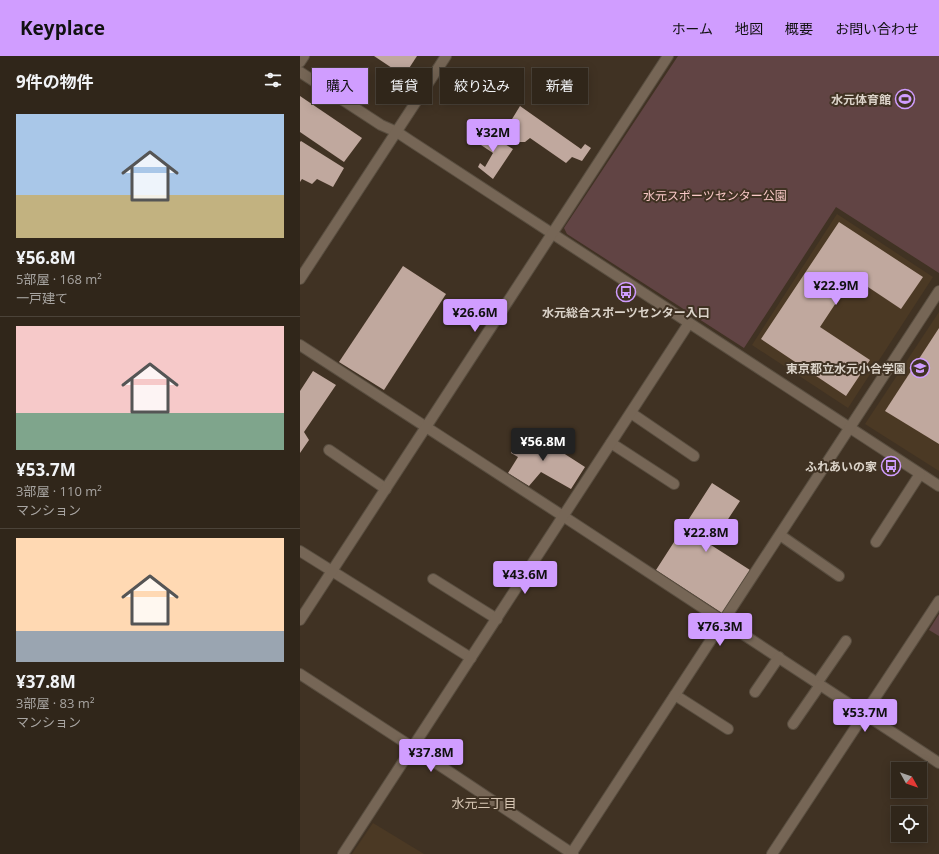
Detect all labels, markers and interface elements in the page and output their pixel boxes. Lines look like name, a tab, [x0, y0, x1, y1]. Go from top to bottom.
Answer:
text: Keyplace	[20, 15, 105, 41]
text: ホーム	[671, 19, 713, 38]
text: 地図	[735, 19, 763, 38]
text: 概要	[785, 19, 813, 38]
text: お問い合わせ	[835, 19, 919, 38]
chip: 購入	[312, 68, 368, 104]
chip: 賃貸	[376, 68, 432, 104]
chip: 絞り込み	[440, 68, 524, 104]
chip: 新着	[532, 68, 588, 104]
icon: filters	[262, 69, 284, 91]
text: 9件の物件	[16, 70, 94, 93]
sports icon: 水元体育館	[894, 88, 916, 110]
place label: 水元体育館	[831, 91, 891, 108]
pin: ¥32M	[469, 119, 517, 153]
text: ¥32M	[476, 123, 510, 141]
icon: home	[114, 140, 186, 212]
park label: 水元スポーツセンター公園	[643, 187, 787, 204]
text: ¥56.8M	[16, 246, 76, 269]
text: 5部屋 · 168 m²	[16, 270, 102, 288]
pin: ¥22.9M	[803, 272, 869, 306]
text: ¥22.9M	[813, 276, 859, 294]
bus stop icon: 水元総合スポーツセンター入口	[615, 281, 637, 303]
text: 一戸建て	[16, 289, 68, 307]
pin: ¥26.6M	[442, 299, 508, 333]
text: ¥26.6M	[452, 303, 498, 321]
place label: 水元総合スポーツセンター入口	[542, 304, 710, 321]
icon: home	[114, 352, 186, 424]
school or university icon: 東京都立水元小合学園	[909, 357, 931, 379]
place label: 東京都立水元小合学園	[786, 360, 906, 377]
pin: ¥56.8M	[510, 428, 576, 462]
text: ¥56.8M	[520, 432, 566, 450]
bus stop icon: ふれあいの家	[880, 455, 902, 477]
text: ¥53.7M	[16, 458, 76, 481]
place label: ふれあいの家	[805, 458, 877, 475]
text: 3部屋 · 110 m²	[16, 482, 102, 500]
text: マンション	[16, 501, 81, 519]
pin: ¥22.8M	[673, 519, 739, 553]
text: ¥22.8M	[683, 523, 729, 541]
pin: ¥43.6M	[492, 561, 558, 595]
icon: home	[114, 564, 186, 636]
text: ¥43.6M	[502, 565, 548, 583]
pin: ¥76.3M	[687, 613, 753, 647]
text: ¥76.3M	[697, 617, 743, 635]
text: ¥37.8M	[16, 670, 76, 693]
text: 3部屋 · 83 m²	[16, 694, 94, 712]
pin: ¥53.7M	[832, 699, 898, 733]
text: ¥53.7M	[842, 703, 888, 721]
text: マンション	[16, 713, 81, 731]
pin: ¥37.8M	[398, 739, 464, 773]
text: ¥37.8M	[408, 743, 454, 761]
north arrow	[891, 762, 927, 798]
map controls	[891, 762, 927, 842]
district label: 水元三丁目	[451, 794, 517, 812]
button: locate	[891, 806, 927, 842]

